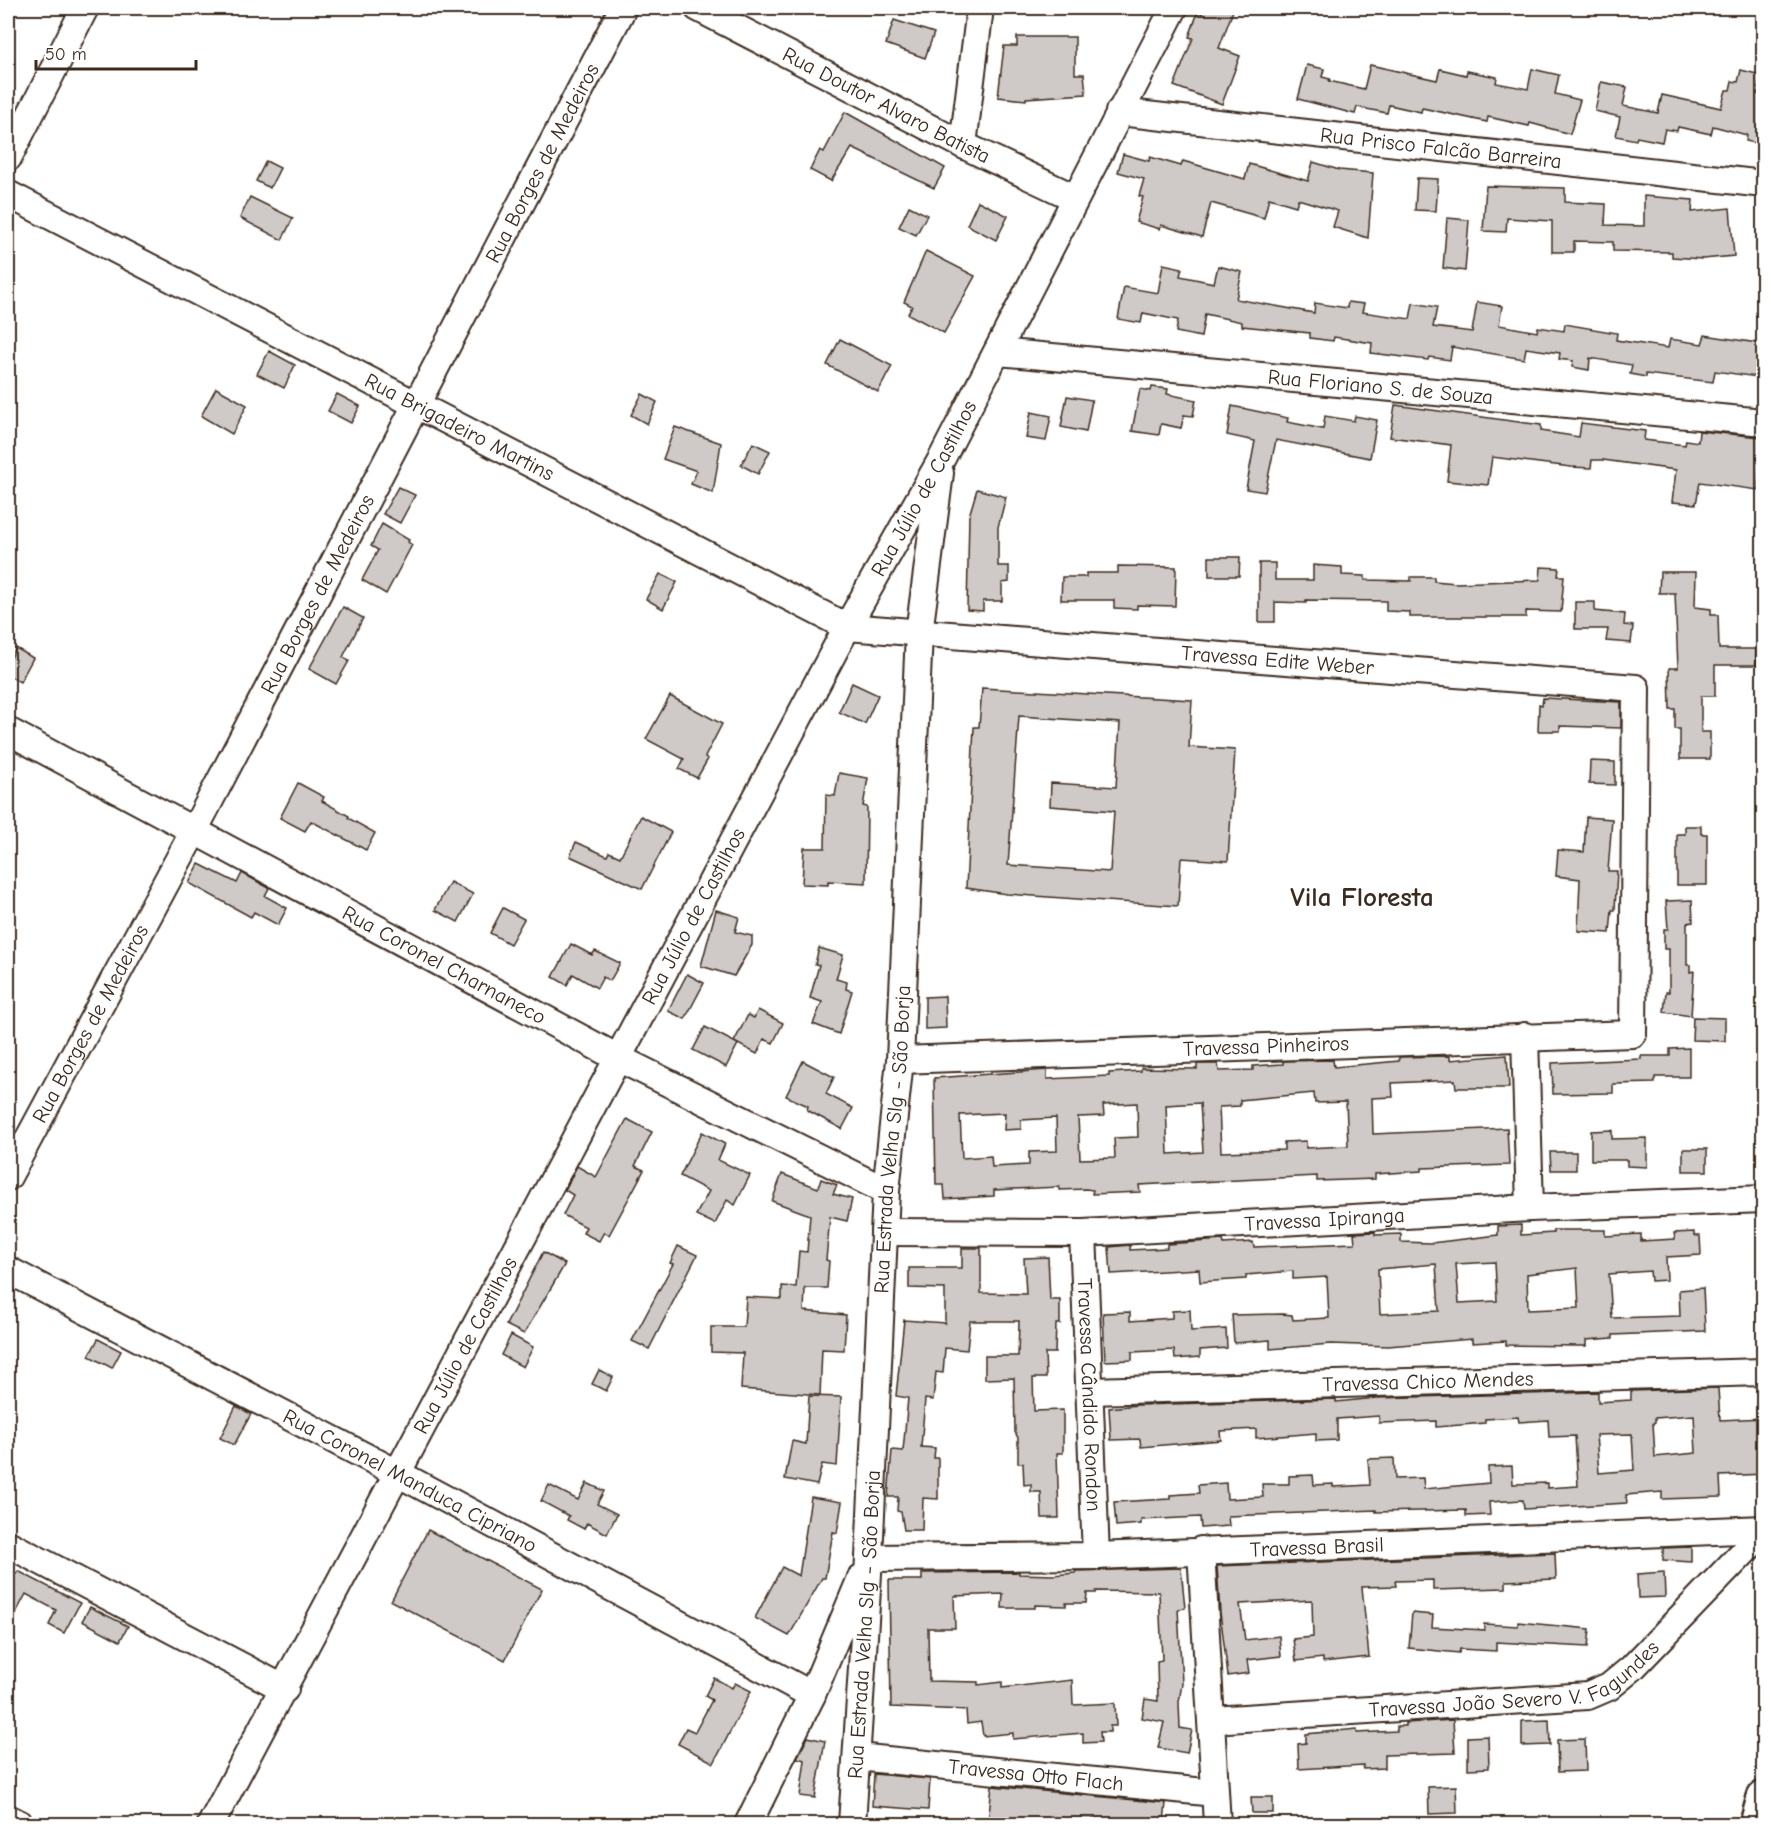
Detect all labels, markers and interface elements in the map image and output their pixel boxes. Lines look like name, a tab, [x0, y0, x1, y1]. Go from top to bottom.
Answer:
scale bar	[36, 33, 196, 71]
street label: Rua Doutor Alvaro Batista	[779, 42, 994, 168]
text: 50 m	[45, 44, 87, 65]
street label: Rua Borges de Medeiros	[480, 59, 604, 267]
street label: Rua Prisco Falcão Barreira	[1319, 123, 1563, 173]
street label: Rua Floriano S. de Souza	[1267, 365, 1494, 409]
street label: Rua Brigadeiro Martins	[361, 368, 558, 486]
street label: Rua Júlio de Castilhos	[866, 397, 982, 580]
street label: Rua Borges de Medeiros	[256, 490, 379, 698]
street label: Travessa Edite Weber	[1180, 641, 1375, 680]
street label: Rua Júlio de Castilhos	[637, 824, 750, 1009]
district label: Vila Floresta	[1290, 882, 1434, 913]
street label: Rua Coronel Charnaneco	[338, 901, 550, 1029]
street label: Rua Borges de Medeiros	[27, 921, 153, 1127]
street label: Rua Estrada Velha Slg - São Borja	[869, 985, 915, 1294]
street label: Travessa Pinheiros	[1183, 1031, 1349, 1061]
street label: Travessa Ipiranga	[1244, 1203, 1405, 1236]
street label: Rua Júlio de Castilhos	[409, 1253, 522, 1438]
street label: Travessa Cândido Rondon	[1073, 1278, 1106, 1512]
street label: Travessa Chico Mendes	[1322, 1367, 1534, 1396]
street label: Rua Coronel Manduca Cipriano	[279, 1404, 541, 1558]
street label: Rua Estrada Velha Slg - São Borja	[843, 1469, 885, 1780]
street label: Travessa Brasil	[1249, 1532, 1384, 1562]
street label: Travessa João Severo V. Fagundes	[1368, 1636, 1664, 1722]
street label: Travessa Otto Flach	[947, 1754, 1125, 1796]

